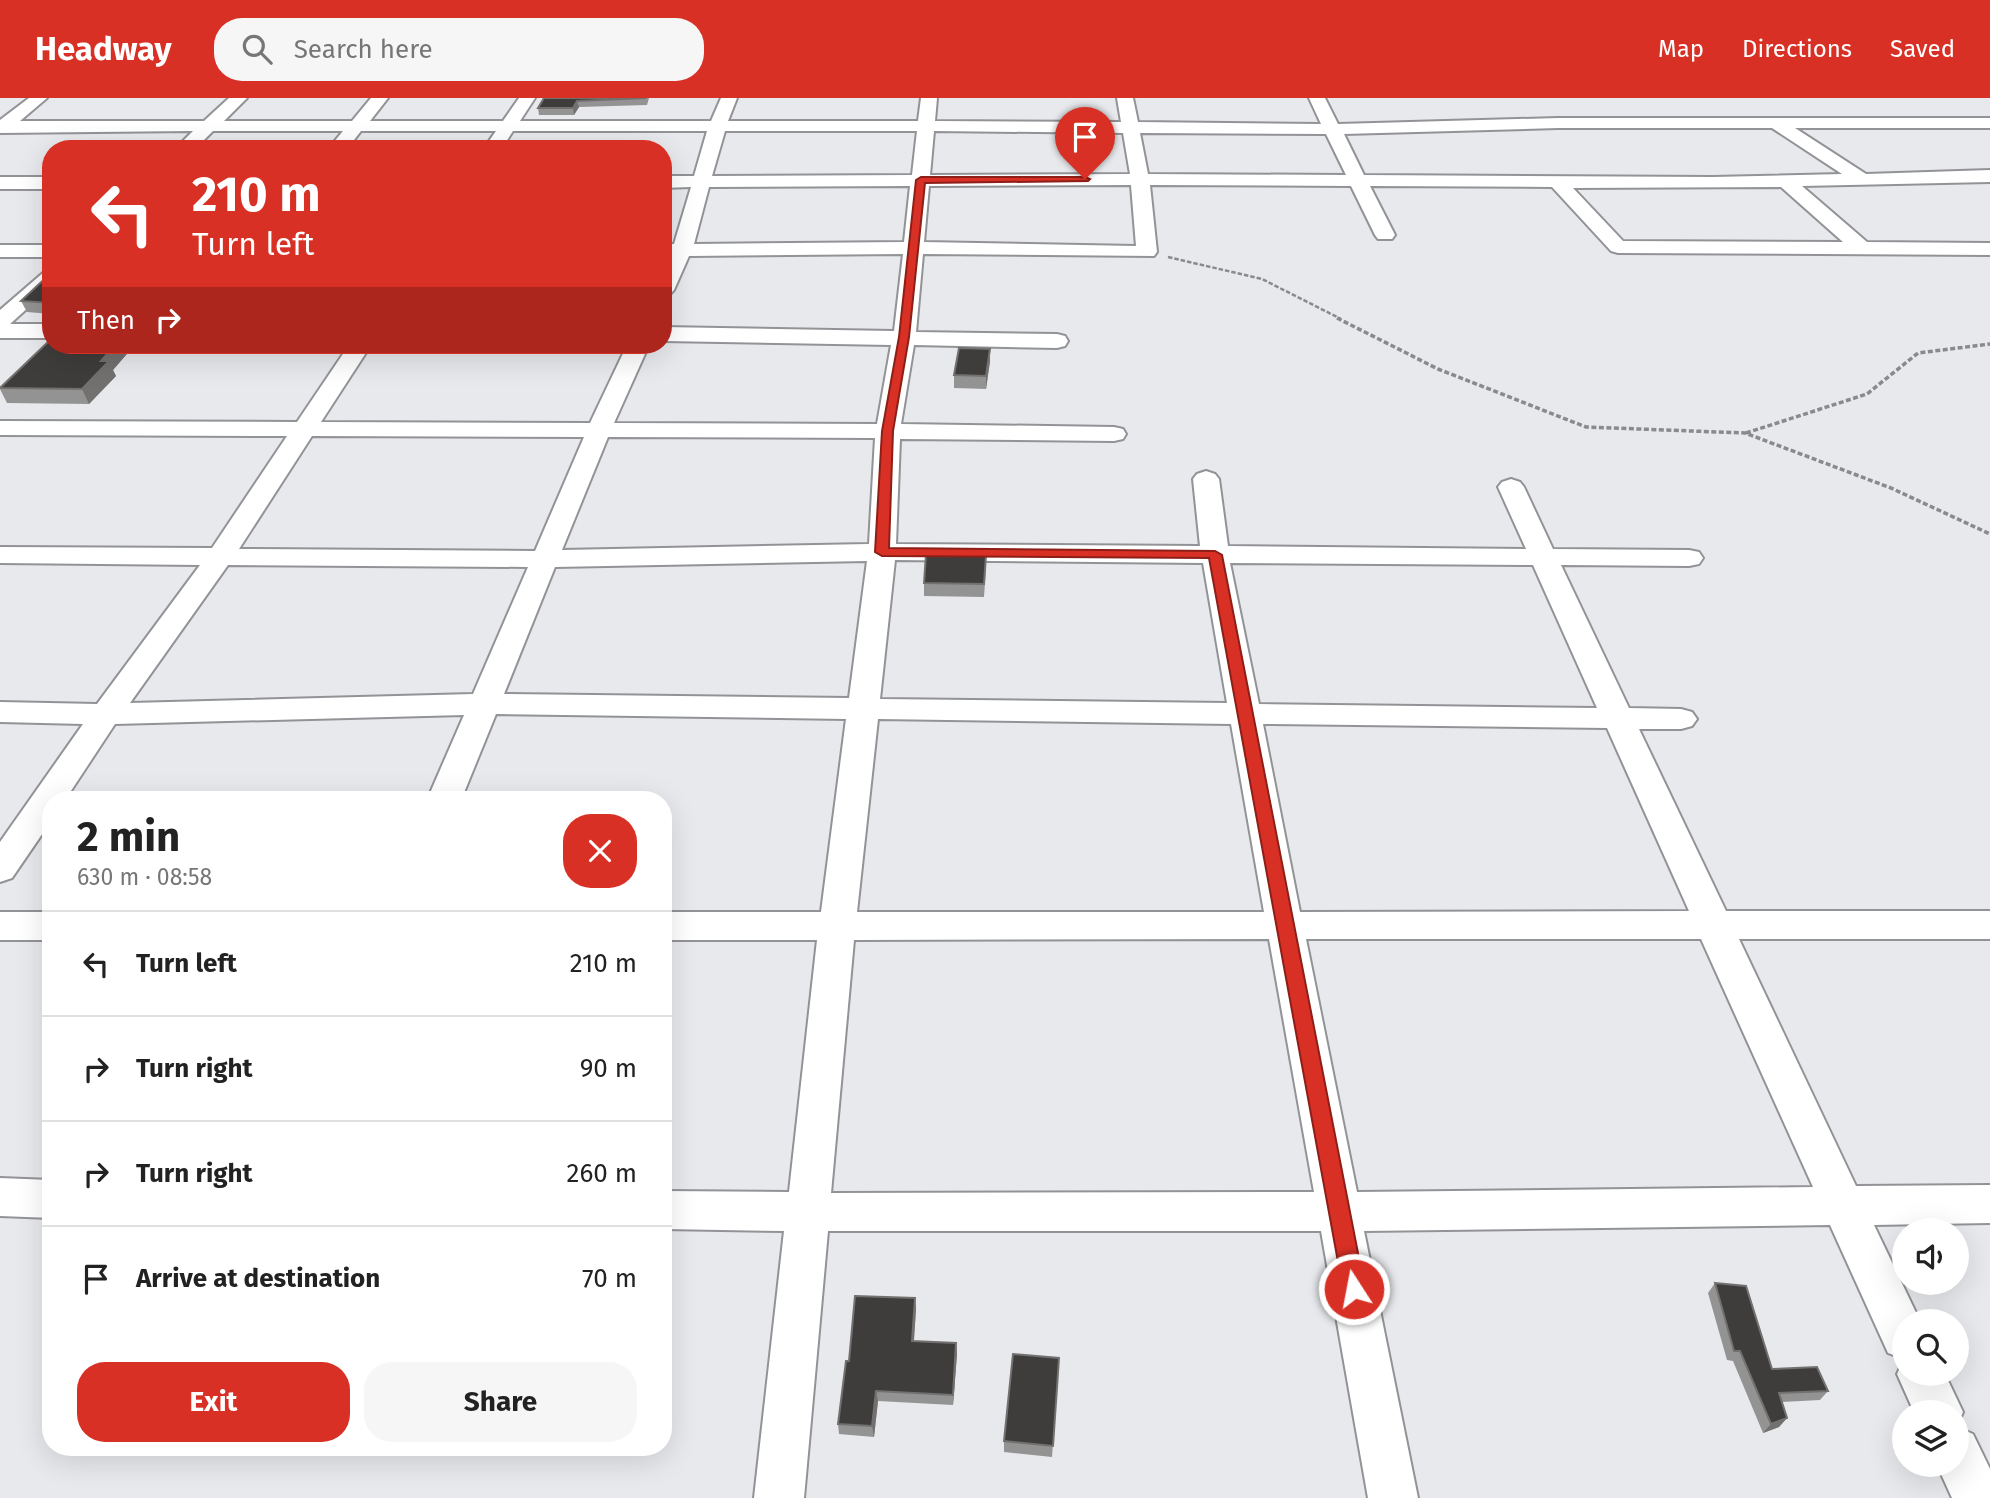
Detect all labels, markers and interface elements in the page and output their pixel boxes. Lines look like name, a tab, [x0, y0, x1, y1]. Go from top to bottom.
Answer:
search box	[214, 18, 704, 81]
text: Headway	[35, 29, 172, 69]
icon: search	[238, 30, 276, 68]
text: Search here	[294, 34, 433, 65]
text: Map	[1658, 35, 1704, 63]
text: Directions	[1742, 35, 1852, 63]
text: Saved	[1890, 35, 1955, 63]
pin	[1055, 107, 1115, 179]
icon: arrive	[1066, 118, 1104, 156]
text: 210 m	[192, 165, 321, 224]
icon: left	[77, 168, 168, 259]
text: Turn left	[192, 225, 314, 263]
icon: right	[149, 301, 187, 339]
text: Then	[77, 305, 135, 336]
text: 2 min	[77, 812, 180, 862]
button: close	[563, 814, 637, 888]
text: 630 m · 08:58	[77, 863, 212, 891]
icon: left	[77, 945, 115, 983]
text: Turn left	[136, 948, 237, 979]
text: 210 m	[570, 948, 637, 979]
icon: right	[77, 1050, 115, 1088]
text: Turn right	[136, 1053, 253, 1084]
text: 90 m	[580, 1053, 637, 1084]
icon: right	[77, 1155, 115, 1193]
text: Turn right	[136, 1158, 253, 1189]
text: 260 m	[567, 1158, 637, 1189]
map controls	[1892, 1218, 1969, 1477]
button: sound	[1892, 1218, 1969, 1295]
position arrow	[1317, 1252, 1391, 1326]
icon: arrive	[77, 1260, 115, 1298]
text: Arrive at destination	[136, 1263, 380, 1294]
text: 70 m	[582, 1263, 637, 1294]
button: search	[1892, 1309, 1969, 1386]
button: Exit	[77, 1362, 350, 1442]
button: Share	[364, 1362, 637, 1442]
button: layers	[1892, 1400, 1969, 1477]

